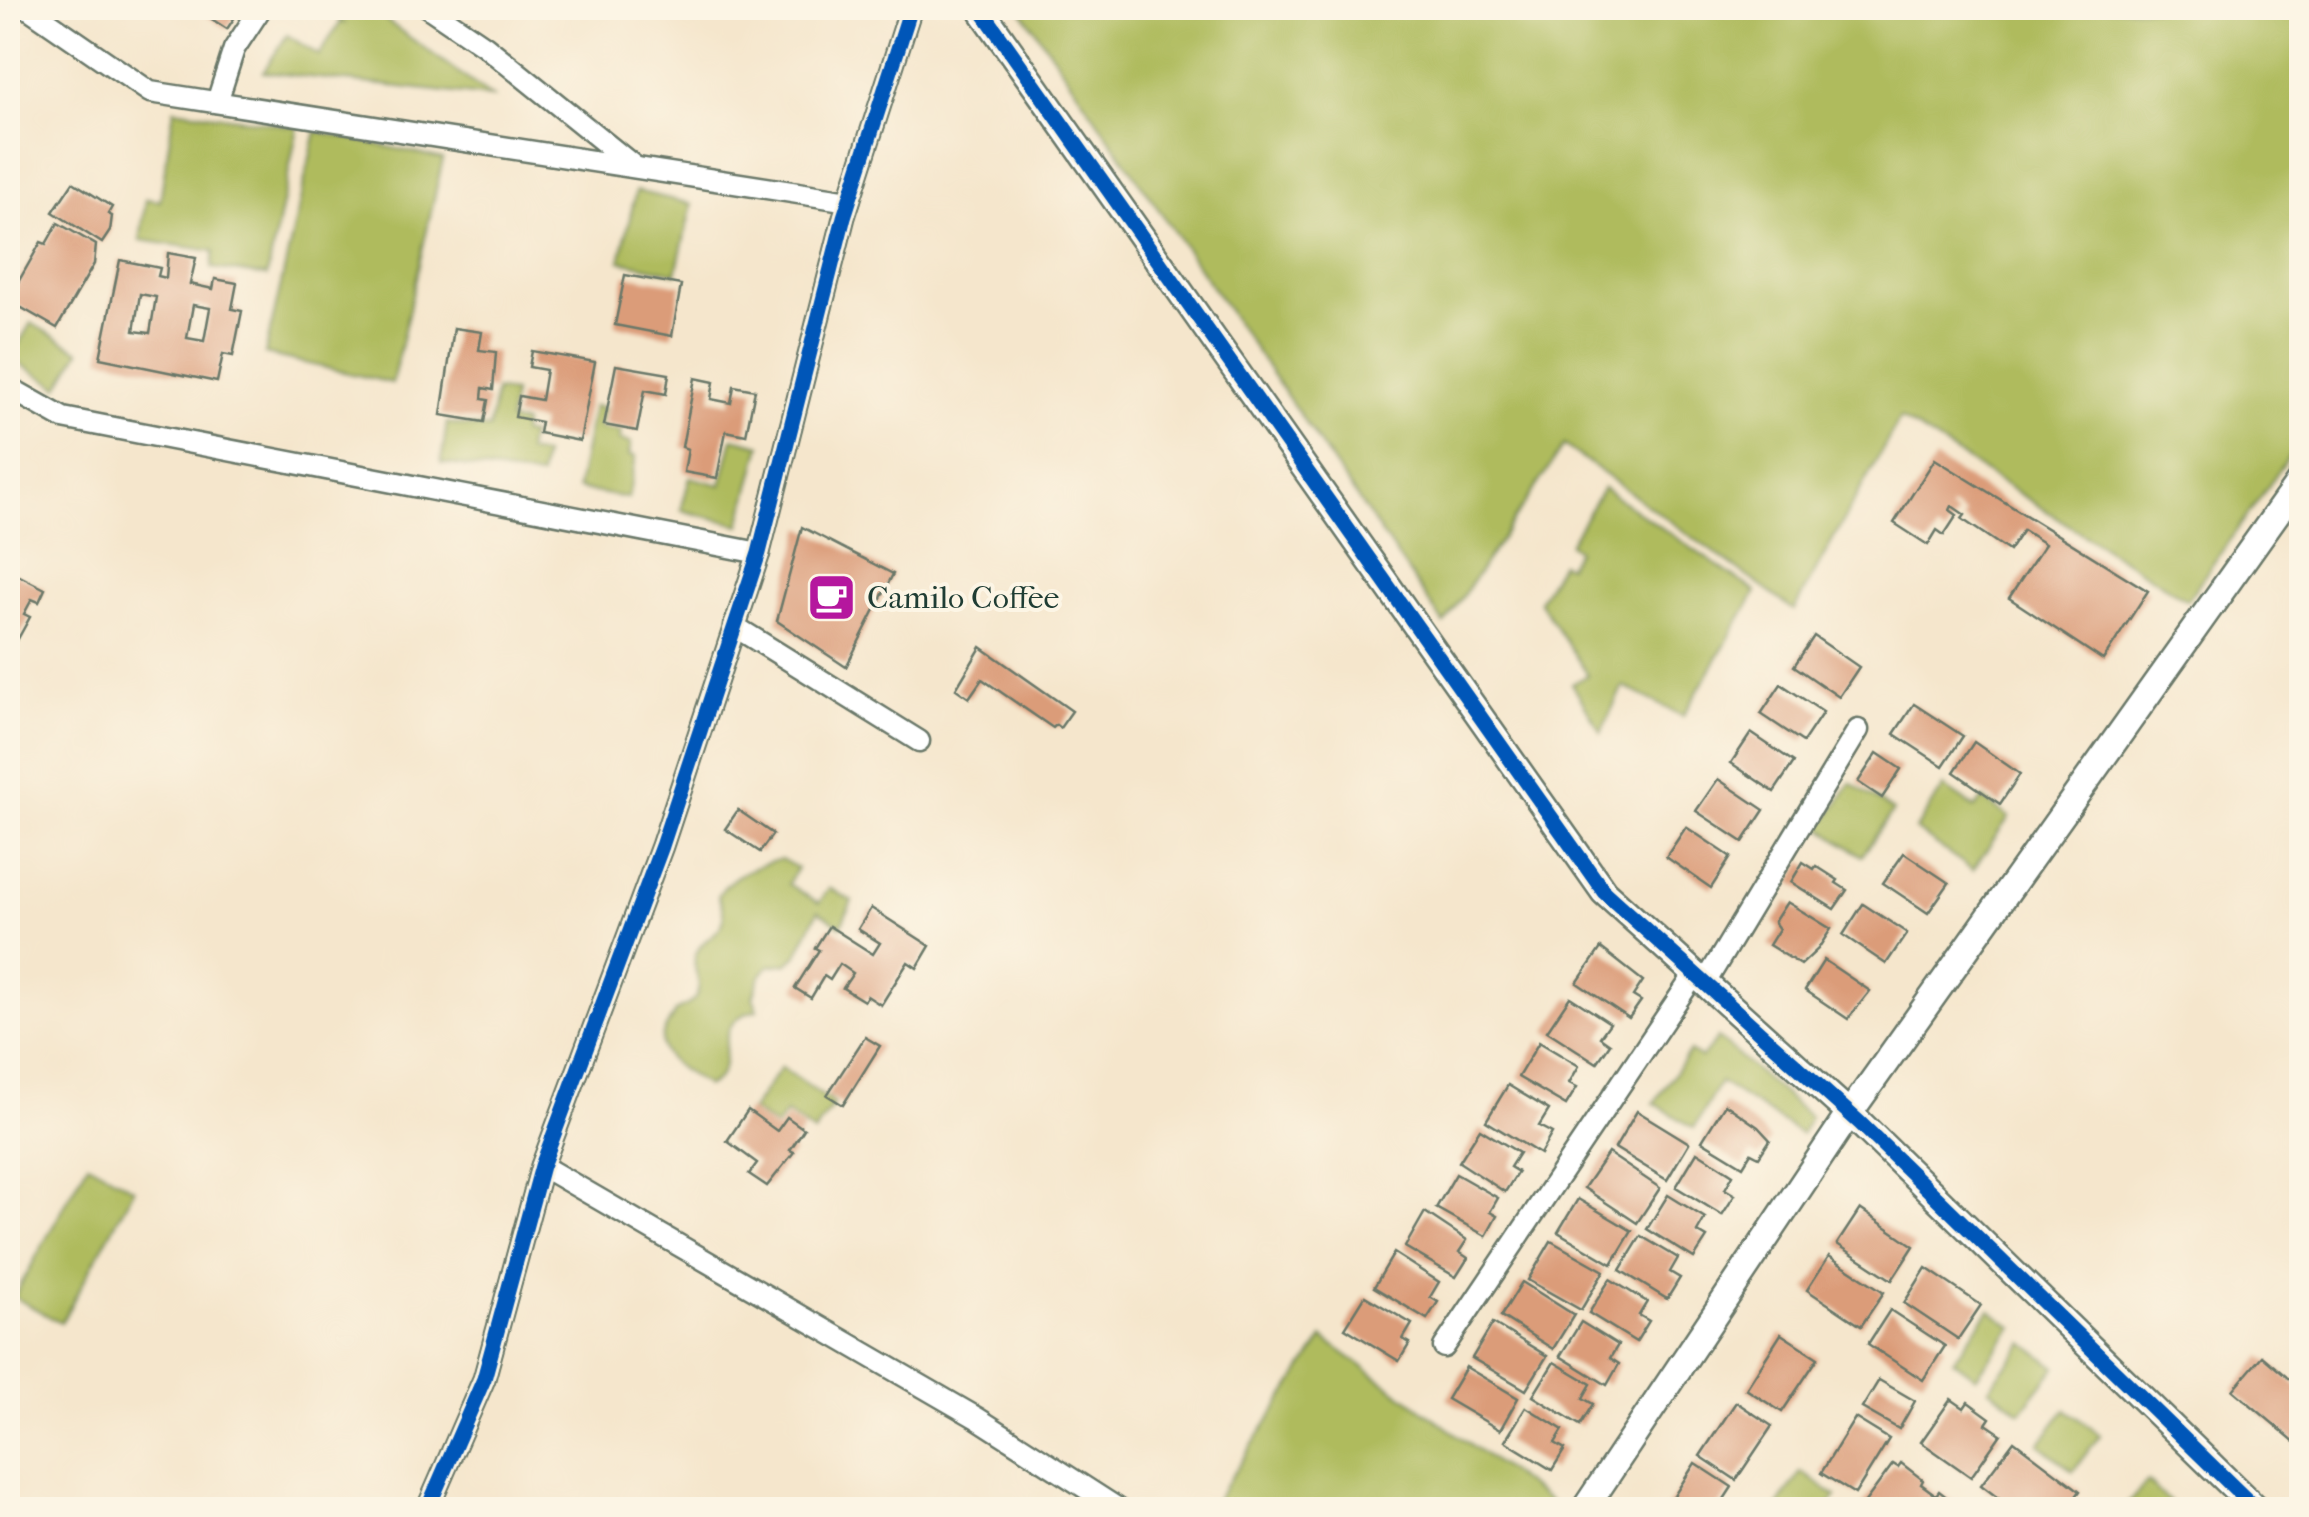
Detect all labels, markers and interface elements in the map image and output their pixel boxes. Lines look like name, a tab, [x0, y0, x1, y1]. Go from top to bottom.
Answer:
cafe icon: Camilo Coffee	[806, 571, 858, 623]
place label: Camilo Coffee	[867, 579, 1060, 616]

